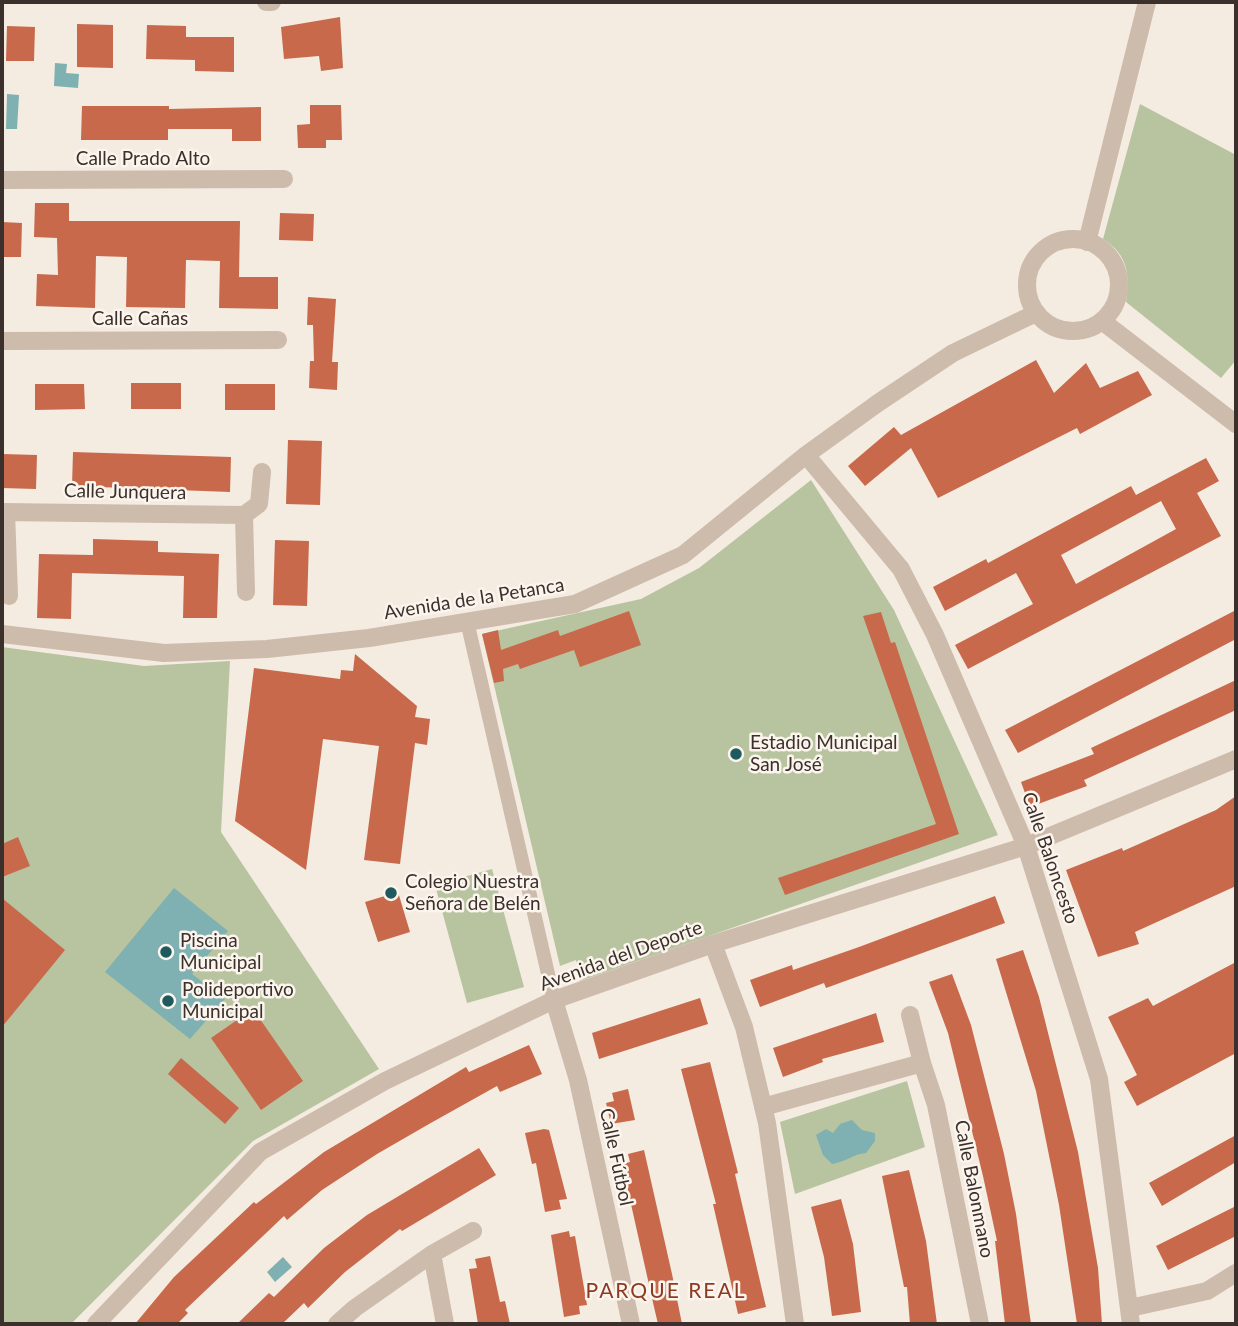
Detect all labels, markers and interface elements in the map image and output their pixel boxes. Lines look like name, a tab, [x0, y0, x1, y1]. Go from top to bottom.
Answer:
street label: Calle Prado Alto	[76, 148, 210, 170]
street label: Calle Cañas	[92, 308, 188, 330]
street label: Calle Junquera	[64, 480, 186, 504]
street label: Avenida de la Petanca	[382, 573, 566, 625]
place label: Estadio Municipal San José	[750, 732, 898, 776]
marker: Estadio Municipal San José	[728, 746, 744, 762]
street label: Calle Baloncesto	[1017, 789, 1083, 927]
place label: Colegio Nuestra Señora de Belén	[405, 871, 541, 915]
marker: Colegio Nuestra Señora de Belén	[383, 885, 399, 901]
street label: Avenida del Deporte	[537, 916, 705, 996]
place label: Piscina Municipal	[180, 930, 261, 974]
marker: Piscina Municipal	[158, 944, 174, 960]
place label: Polideportivo Municipal	[182, 979, 294, 1023]
marker: Polideportivo Municipal	[160, 993, 176, 1009]
street label: Calle Fútbol	[595, 1106, 637, 1208]
street label: Calle Balonmano	[949, 1118, 999, 1260]
district label: PARQUE REAL	[587, 1278, 745, 1304]

